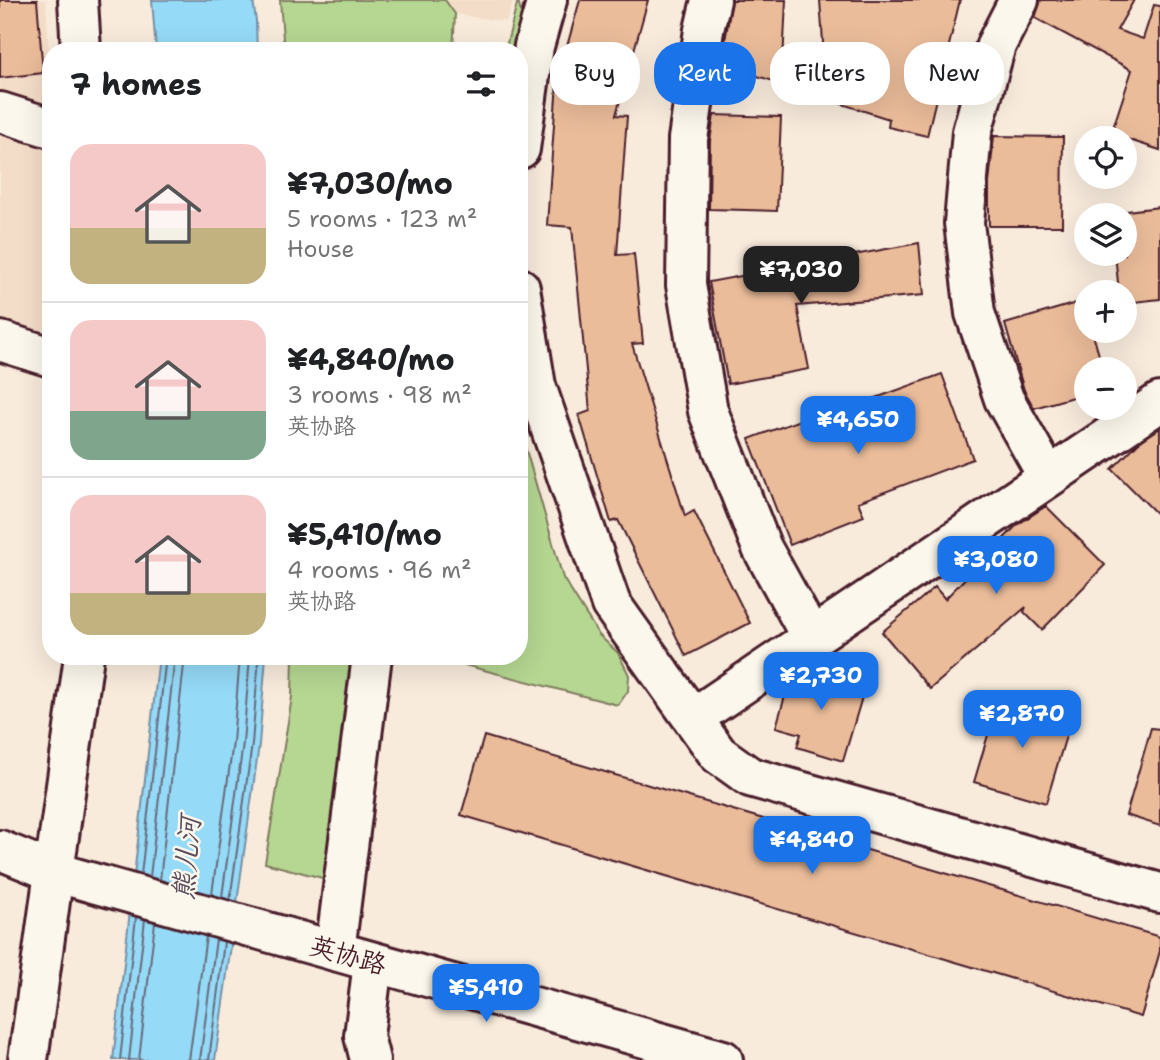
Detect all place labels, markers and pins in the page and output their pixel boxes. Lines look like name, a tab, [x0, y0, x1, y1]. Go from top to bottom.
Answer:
pin: ¥7,030	[744, 246, 858, 306]
pin: ¥4,650	[801, 396, 915, 456]
pin: ¥3,080	[939, 536, 1053, 596]
pin: ¥2,730	[764, 652, 878, 712]
pin: ¥2,870	[965, 690, 1079, 750]
pin: ¥4,840	[755, 816, 869, 876]
pin: ¥5,410	[429, 964, 543, 1024]

